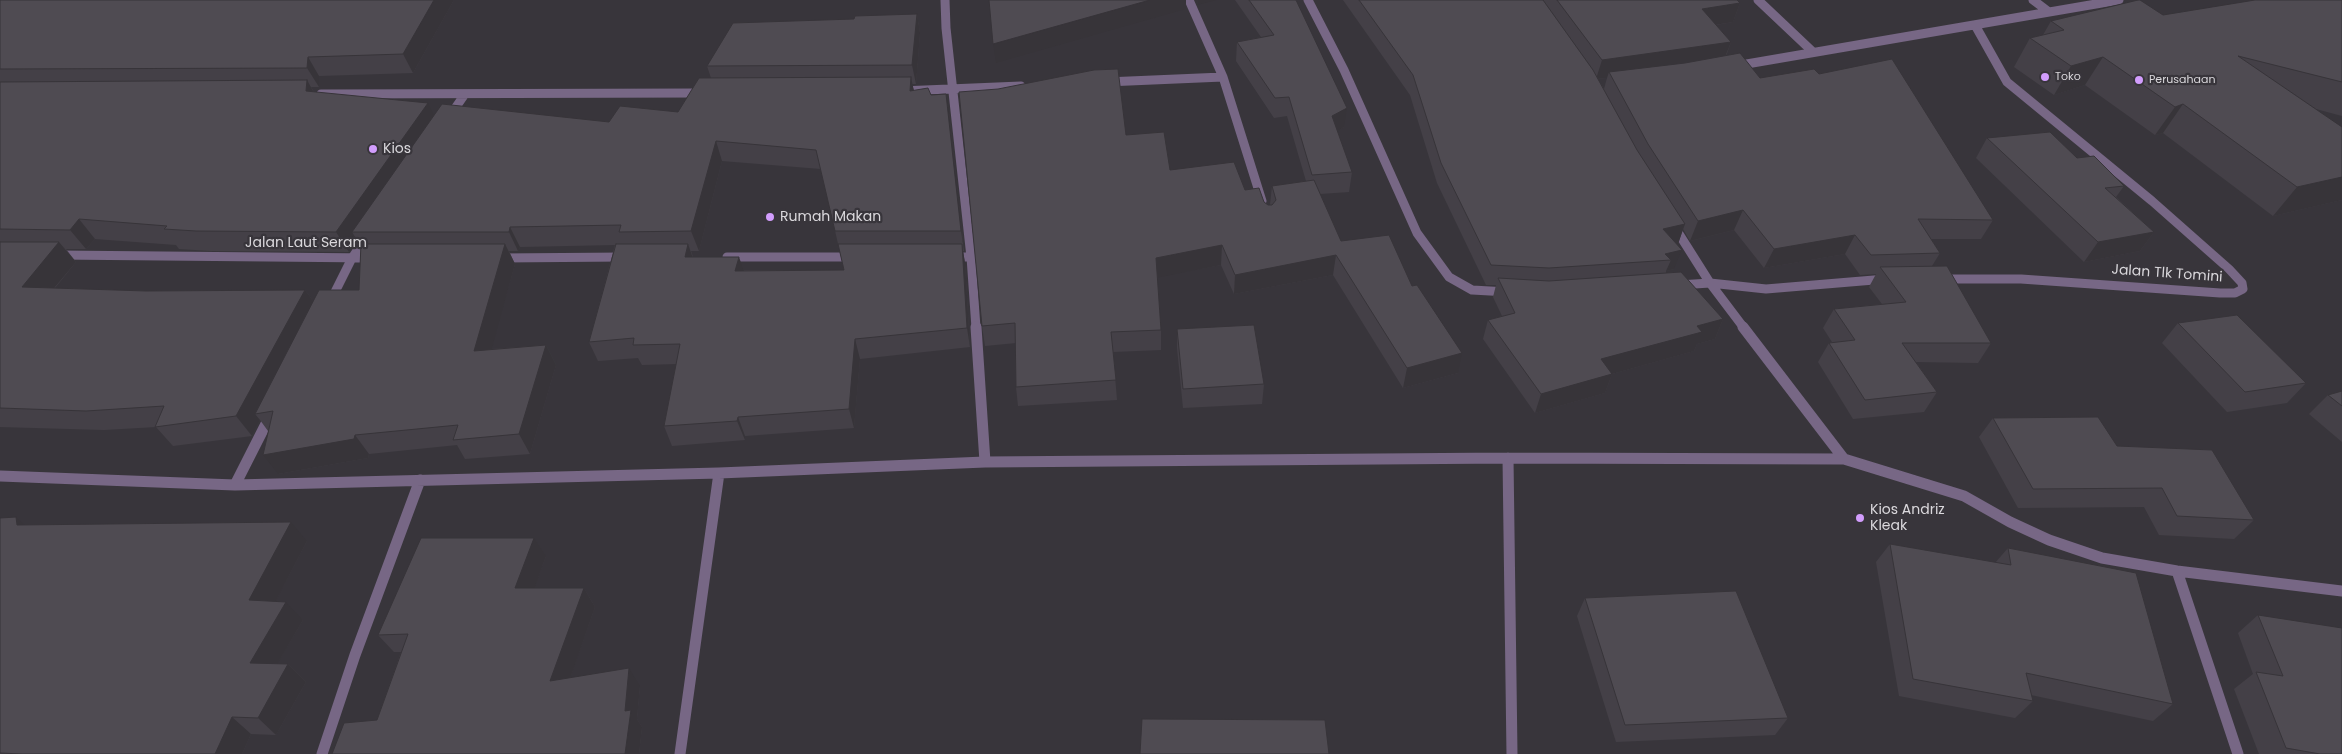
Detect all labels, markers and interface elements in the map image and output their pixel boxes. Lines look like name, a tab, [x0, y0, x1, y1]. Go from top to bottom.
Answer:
place label: Toko	[2055, 70, 2081, 84]
marker: Toko	[2039, 71, 2051, 83]
place label: Perusahaan	[2149, 73, 2215, 87]
marker: Perusahaan	[2133, 74, 2145, 86]
place label: Kios	[383, 141, 411, 157]
marker: Kios	[367, 143, 379, 155]
place label: Rumah Makan	[780, 209, 881, 225]
marker: Rumah Makan	[764, 211, 776, 223]
street label: Jalan Laut Seram	[245, 235, 367, 251]
street label: Jalan Tlk Tomini	[2111, 262, 2223, 286]
place label: Kios Andriz Kleak	[1870, 502, 1945, 534]
marker: Kios Andriz Kleak	[1854, 512, 1866, 524]

